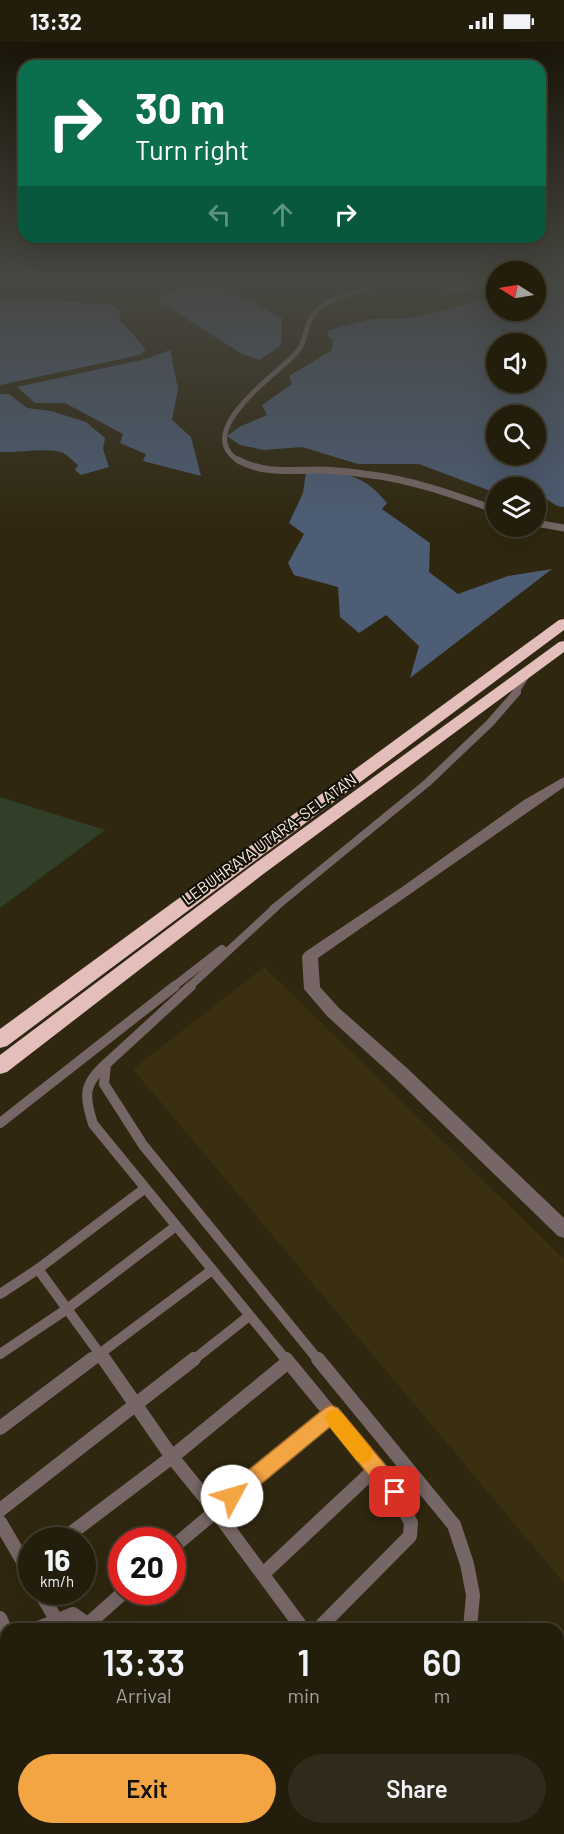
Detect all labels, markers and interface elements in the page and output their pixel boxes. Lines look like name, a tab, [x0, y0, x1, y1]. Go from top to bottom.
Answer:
text: 13:32	[30, 8, 82, 34]
text: 30 m	[135, 82, 225, 132]
icon: right	[36, 84, 114, 162]
text: Turn right	[135, 133, 249, 165]
icon: left	[203, 198, 236, 231]
icon: ahead	[266, 198, 299, 231]
icon: right	[329, 198, 362, 231]
north arrow	[486, 261, 546, 321]
map controls	[486, 261, 546, 537]
button: sound	[486, 333, 546, 393]
button: search	[486, 405, 546, 465]
button: layers	[486, 477, 546, 537]
street label: LEBUHRAYA UTARA–SELATAN	[178, 769, 360, 908]
position arrow	[200, 1464, 264, 1528]
pin	[369, 1466, 420, 1517]
icon: arrive	[378, 1475, 411, 1508]
speed limit sign: 20	[108, 1527, 186, 1605]
text: 16	[44, 1541, 70, 1577]
text: km/h	[40, 1572, 74, 1590]
text: 13:33	[102, 1640, 185, 1683]
text: 1	[297, 1640, 310, 1683]
text: 60	[422, 1640, 462, 1683]
text: Arrival	[116, 1683, 172, 1707]
text: min	[287, 1683, 320, 1707]
text: m	[434, 1683, 450, 1707]
button: Exit	[18, 1754, 276, 1823]
button: Share	[288, 1754, 546, 1823]

